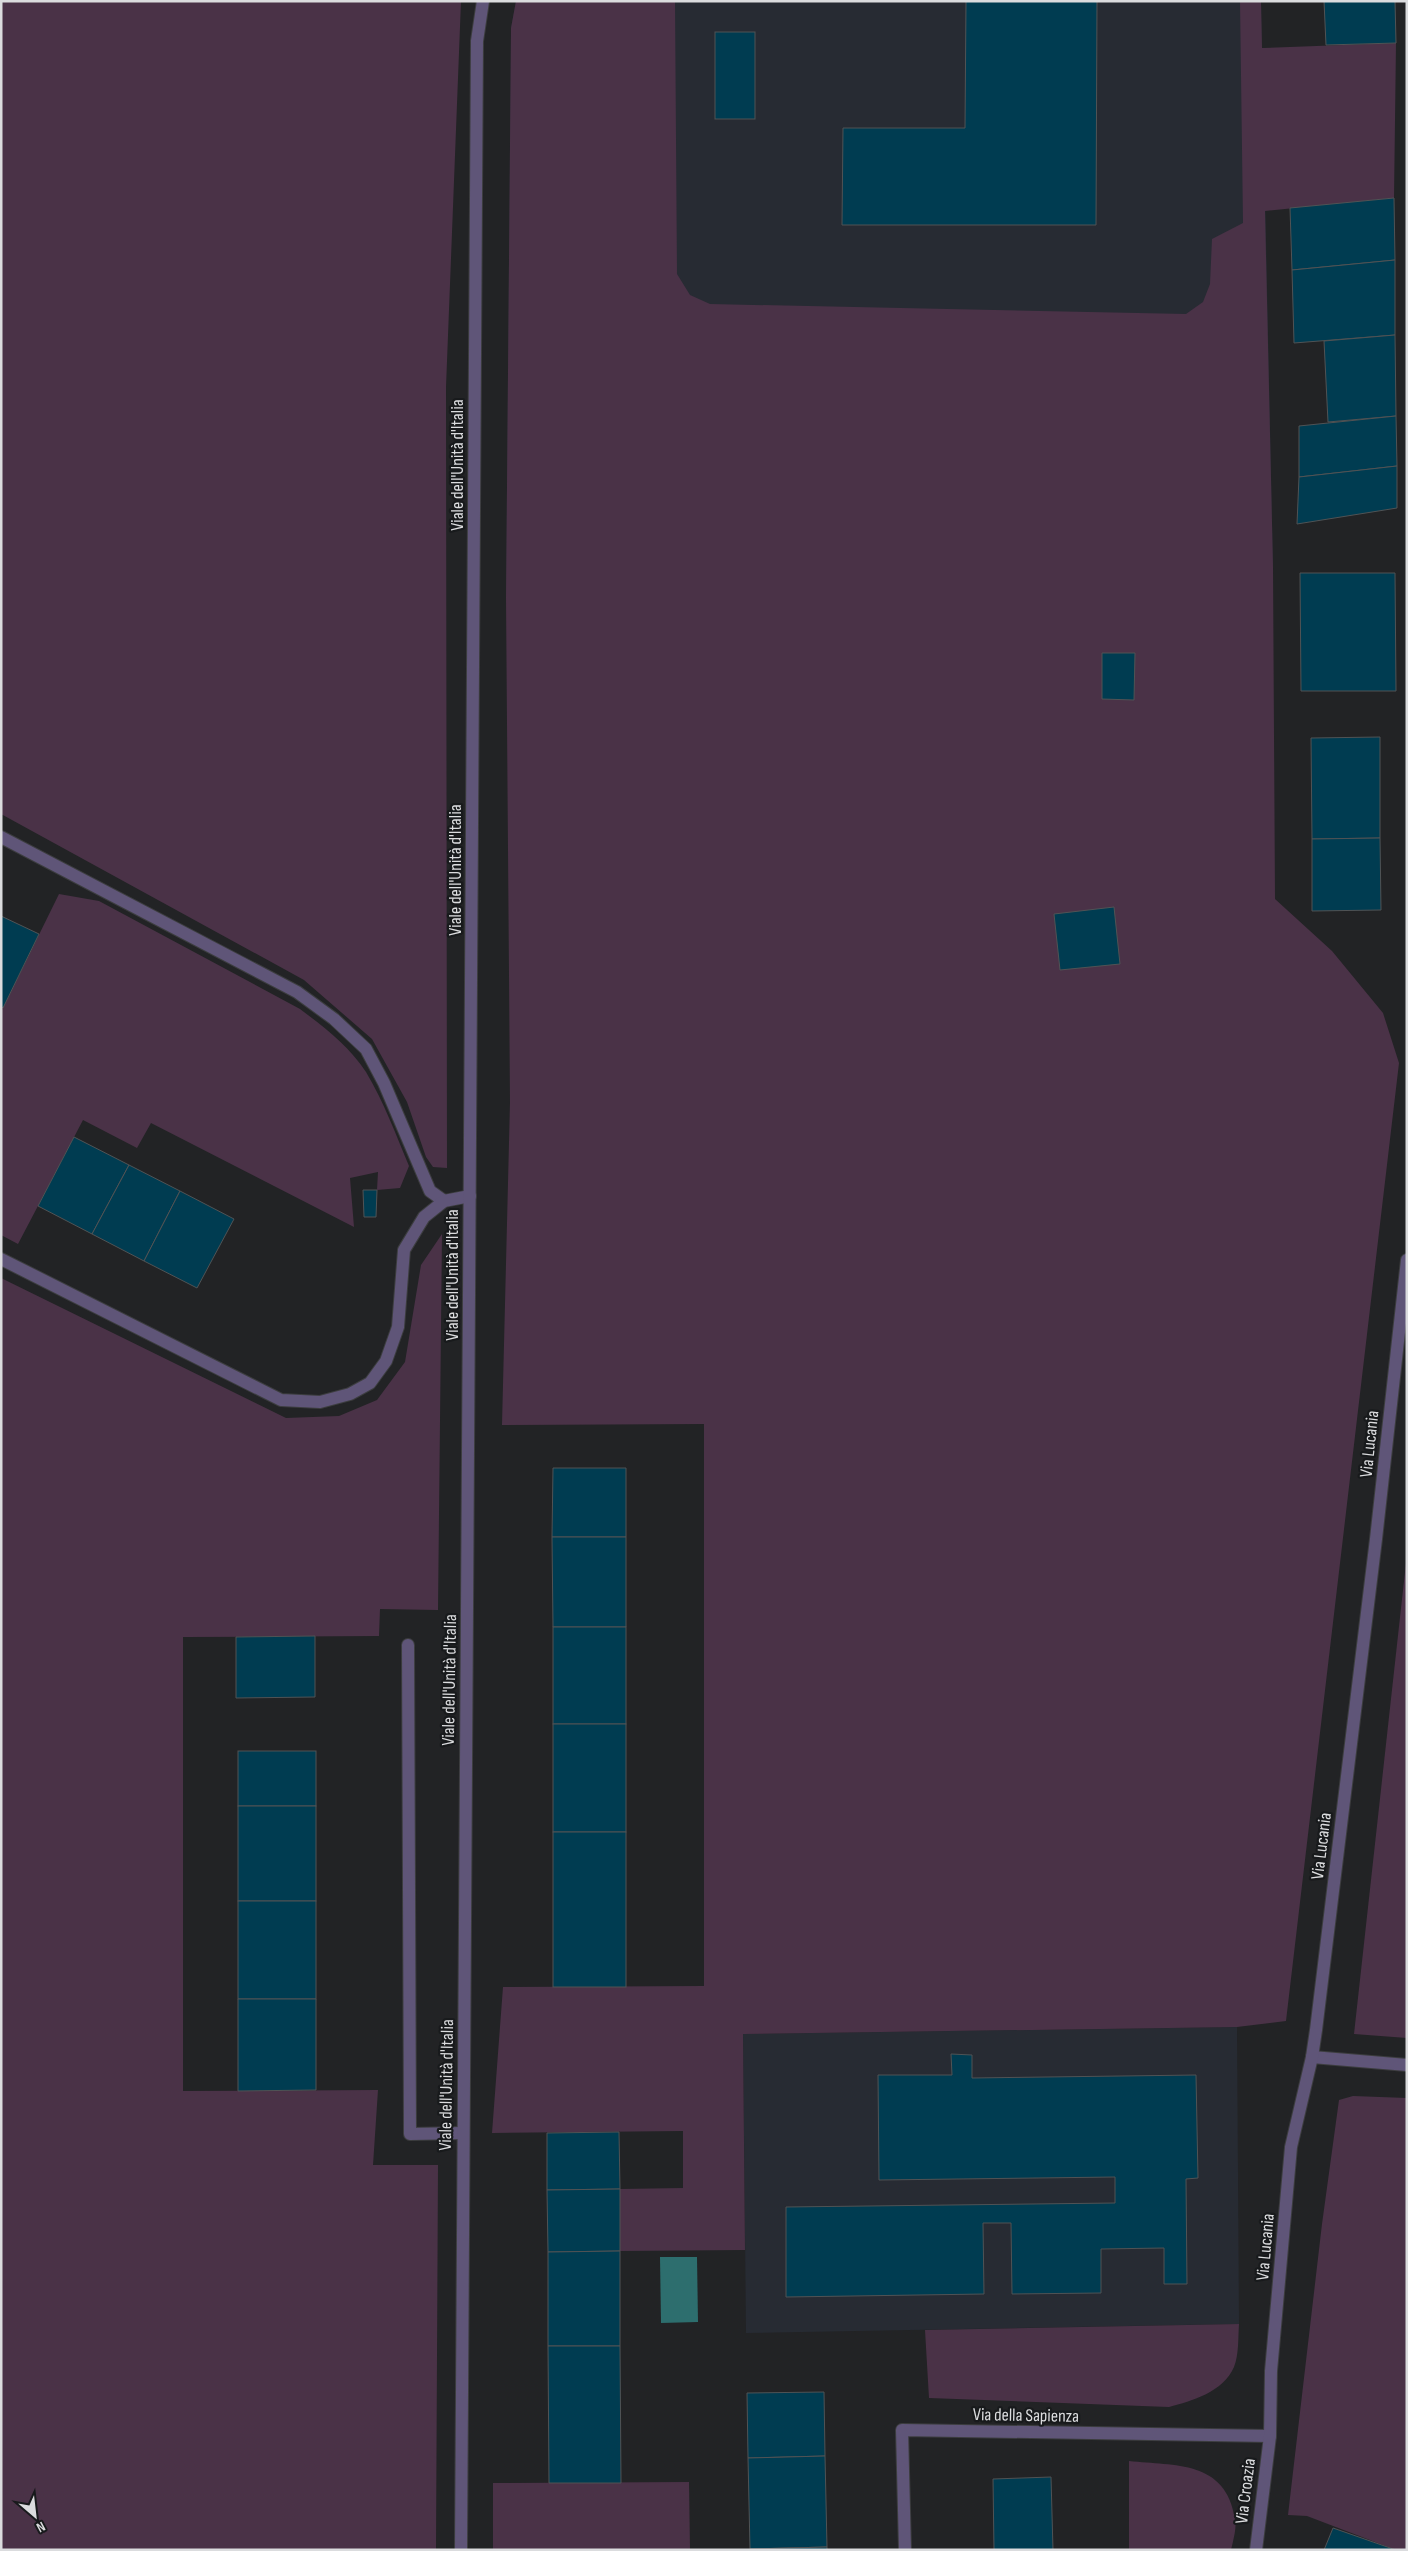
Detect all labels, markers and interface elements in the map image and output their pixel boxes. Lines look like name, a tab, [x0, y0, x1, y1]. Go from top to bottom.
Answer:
street label: Viale dell'Unità d'Italia	[447, 399, 468, 531]
street label: Viale dell'Unità d'Italia	[445, 804, 466, 936]
street label: Viale dell'Unità d'Italia	[442, 1209, 463, 1341]
street label: Via Lucania	[1356, 1409, 1383, 1479]
street label: Viale dell'Unità d'Italia	[438, 1614, 461, 1746]
street label: Via Lucania	[1307, 1811, 1336, 1881]
street label: Viale dell'Unità d'Italia	[435, 2019, 458, 2151]
street label: Via Lucania	[1252, 2213, 1279, 2281]
street label: Via della Sapienza	[973, 2404, 1079, 2427]
street label: Via Croazia	[1231, 2457, 1260, 2525]
north arrow	[10, 2491, 60, 2541]
text: N	[34, 2518, 48, 2536]

